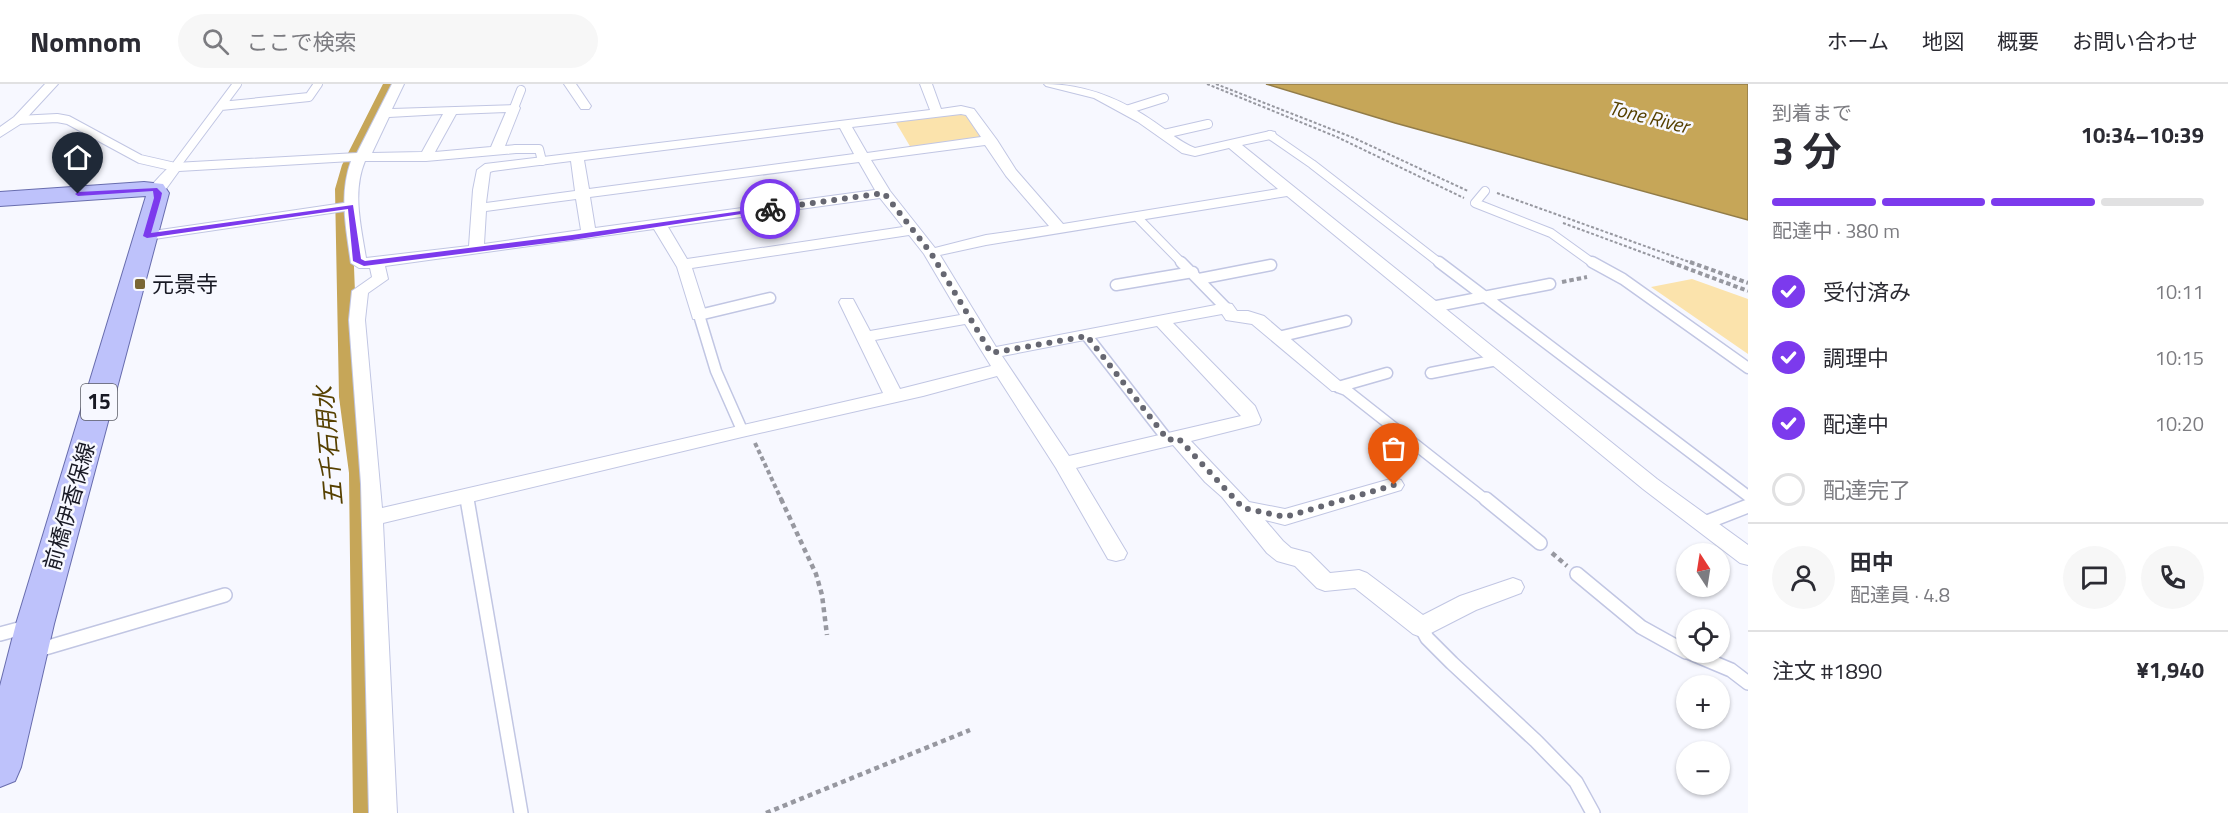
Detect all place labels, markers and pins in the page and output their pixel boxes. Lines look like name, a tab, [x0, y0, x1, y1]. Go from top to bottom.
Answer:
pin	[52, 132, 103, 194]
place label: 元景寺	[152, 267, 218, 301]
marker: 元景寺	[133, 277, 147, 291]
pin	[1368, 423, 1419, 485]

